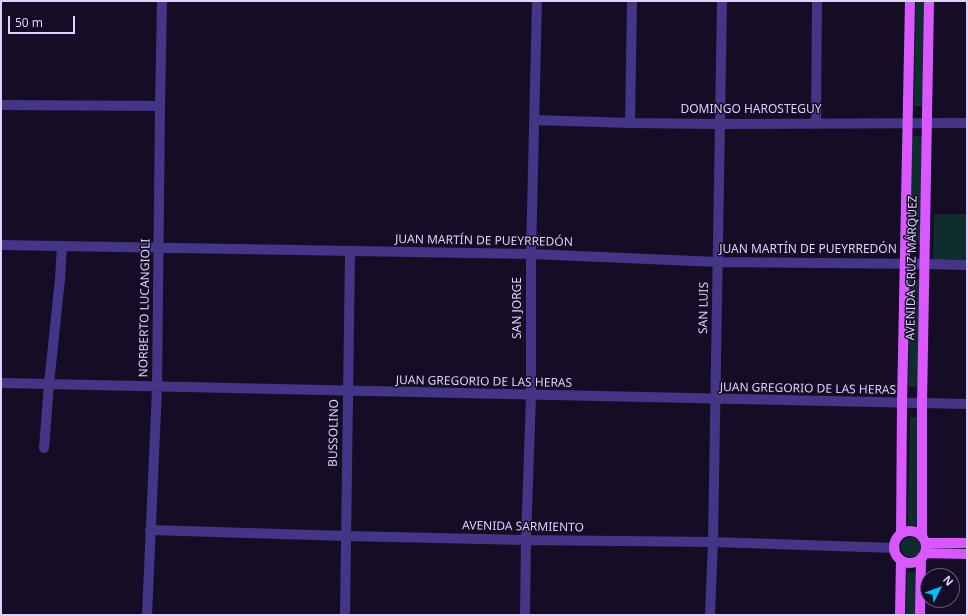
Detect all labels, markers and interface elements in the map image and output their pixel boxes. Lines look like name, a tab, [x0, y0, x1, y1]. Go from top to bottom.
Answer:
scale bar	[10, 8, 77, 34]
text: 50 m	[15, 14, 43, 31]
street label: DOMINGO HAROSTEGUY	[680, 103, 822, 117]
street label: AVENIDA CRUZ MÁRQUEZ	[904, 195, 920, 341]
street label: JUAN MARTÍN DE PUEYRREDÓN	[395, 232, 573, 250]
street label: NORBERTO LUCANGIOLI	[137, 239, 153, 377]
street label: JUAN MARTÍN DE PUEYRREDÓN	[719, 243, 897, 257]
street label: SAN JORGE	[511, 277, 525, 339]
street label: SAN LUIS	[696, 282, 712, 334]
street label: JUAN GREGORIO DE LAS HERAS	[396, 373, 572, 391]
street label: JUAN GREGORIO DE LAS HERAS	[720, 380, 896, 398]
street label: BUSSOLINO	[326, 399, 342, 467]
street label: AVENIDA SARMIENTO	[462, 519, 584, 535]
north arrow	[920, 568, 960, 608]
text: N	[940, 572, 957, 589]

